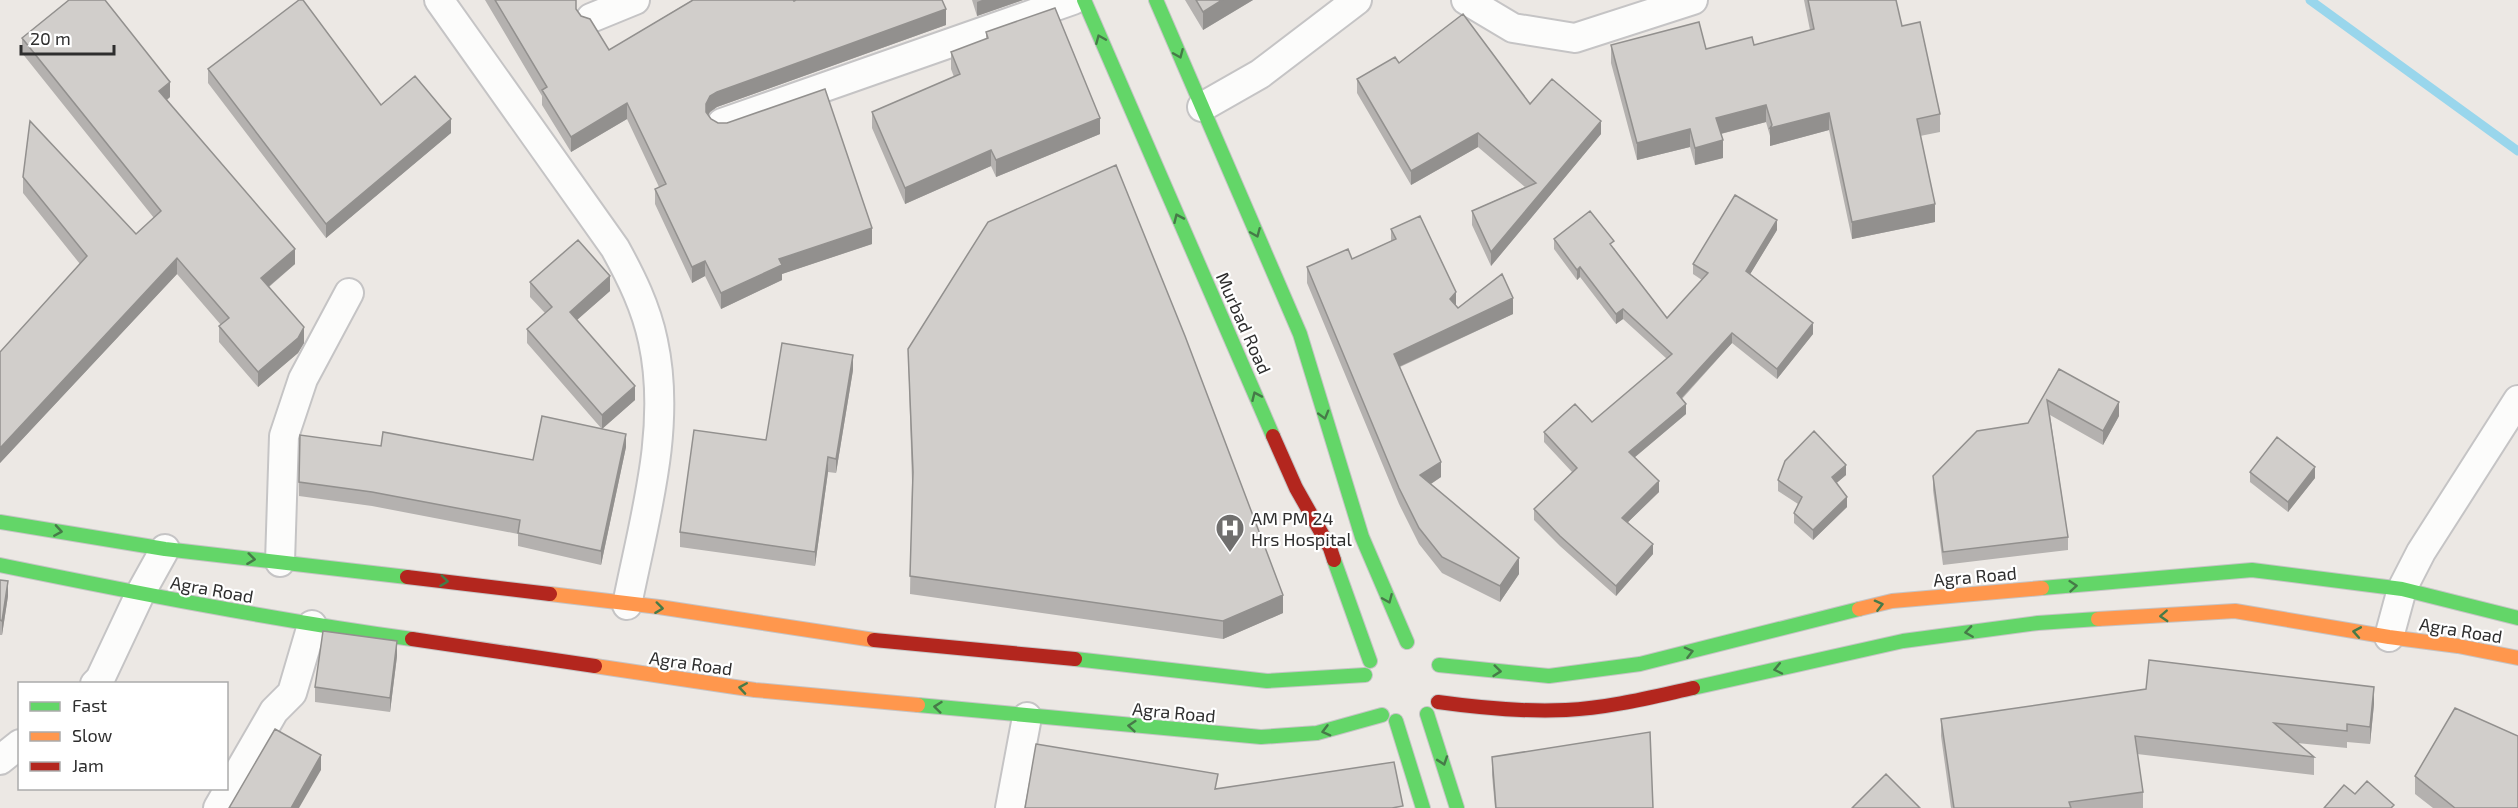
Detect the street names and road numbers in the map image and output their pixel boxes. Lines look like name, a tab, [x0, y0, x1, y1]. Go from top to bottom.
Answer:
street label: Murbad Road	[1212, 269, 1276, 377]
street label: Agra Road	[1932, 561, 2018, 591]
street label: Agra Road	[169, 571, 255, 607]
street label: Agra Road	[2418, 613, 2504, 647]
street label: Agra Road	[648, 646, 734, 680]
street label: Agra Road	[1131, 697, 1217, 727]

